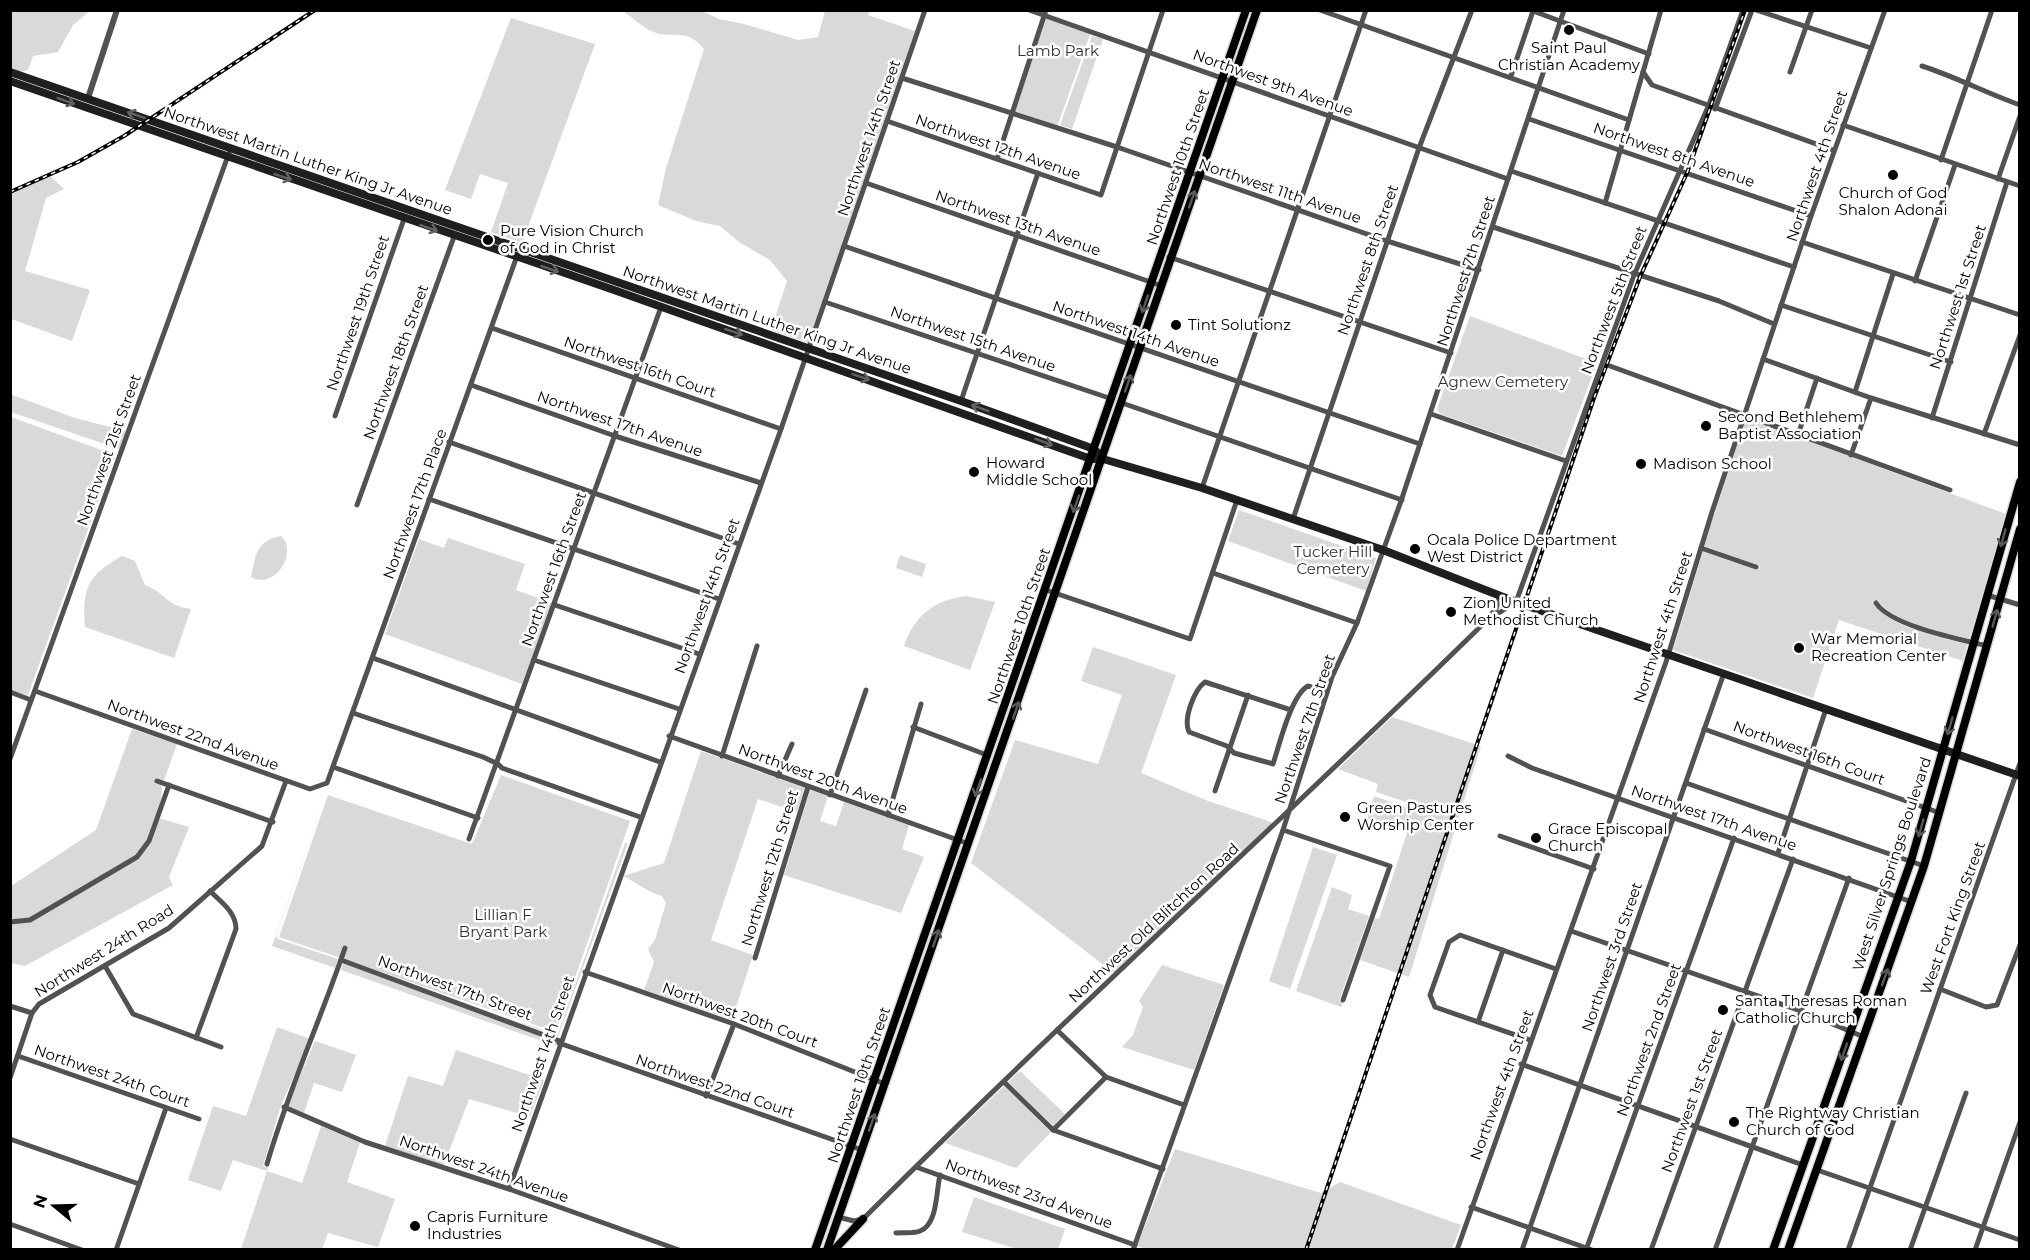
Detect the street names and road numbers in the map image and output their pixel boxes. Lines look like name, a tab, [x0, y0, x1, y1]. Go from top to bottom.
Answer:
street label: Northwest 9th Avenue	[1190, 45, 1356, 120]
street label: Northwest 14th Street	[833, 57, 904, 219]
street label: Northwest 10th Street	[1142, 86, 1213, 248]
street label: Northwest 4th Street	[1782, 88, 1851, 244]
street label: Northwest Martin Luther King Jr Avenue	[161, 102, 455, 219]
street label: Northwest 12th Avenue	[913, 109, 1084, 184]
street label: Northwest 8th Avenue	[1591, 118, 1757, 191]
street label: Northwest 11th Avenue	[1196, 154, 1364, 227]
street label: Northwest 8th Street	[1333, 182, 1402, 338]
street label: Northwest 13th Avenue	[933, 185, 1103, 260]
street label: Northwest 7th Street	[1432, 193, 1499, 349]
street label: Northwest 1st Street	[1925, 222, 1990, 372]
street label: Northwest 5th Street	[1576, 223, 1651, 377]
street label: Northwest 19th Street	[322, 232, 393, 393]
street label: Northwest Martin Luther King Jr Avenue	[620, 261, 914, 378]
street label: Northwest 18th Street	[359, 282, 432, 442]
street label: Northwest 14th Avenue	[1050, 296, 1222, 371]
street label: Northwest 15th Avenue	[888, 301, 1059, 376]
street label: Northwest 16th Court	[561, 331, 719, 402]
street label: Northwest 21st Street	[72, 371, 145, 528]
street label: Northwest 17th Avenue	[535, 386, 706, 461]
street label: Northwest 17th Place	[378, 426, 451, 582]
street label: Northwest 16th Street	[517, 489, 590, 649]
street label: Northwest 14th Street	[670, 515, 744, 676]
street label: Northwest 10th Street	[983, 545, 1054, 707]
street label: Northwest 4th Street	[1629, 548, 1696, 705]
street label: Northwest 7th Street	[1270, 651, 1339, 806]
street label: Northwest 22nd Avenue	[105, 695, 282, 774]
street label: Northwest 16th Court	[1731, 716, 1888, 789]
street label: Northwest 20th Avenue	[736, 739, 910, 818]
street label: West Silver Springs Boulevard	[1848, 754, 1935, 973]
street label: Northwest 17th Avenue	[1629, 780, 1800, 855]
street label: Northwest 12th Street	[737, 787, 802, 948]
street label: Northwest Old Blitchton Road	[1065, 839, 1243, 1007]
street label: West Fort King Street	[1916, 839, 1989, 997]
street label: Northwest 3rd Street	[1577, 880, 1646, 1034]
street label: Northwest 24th Road	[31, 900, 177, 1001]
street label: Northwest 17th Street	[375, 951, 535, 1024]
street label: Northwest 2nd Street	[1612, 961, 1685, 1119]
street label: Northwest 14th Street	[507, 973, 578, 1135]
street label: Northwest 20th Court	[660, 978, 821, 1052]
street label: Northwest 10th Street	[823, 1004, 894, 1166]
street label: Northwest 4th Street	[1465, 1007, 1538, 1163]
street label: Northwest 1st Street	[1657, 1026, 1726, 1175]
street label: Northwest 24th Court	[32, 1040, 193, 1111]
street label: Northwest 22nd Court	[633, 1049, 797, 1122]
street label: Northwest 24th Avenue	[397, 1131, 571, 1207]
street label: Northwest 23rd Avenue	[943, 1154, 1115, 1233]

